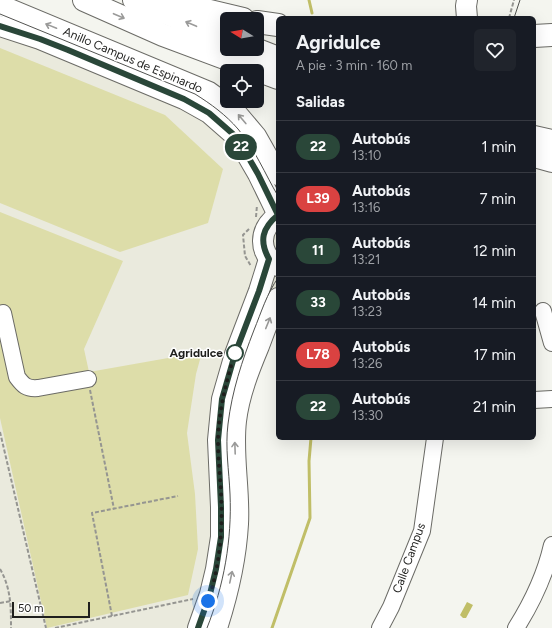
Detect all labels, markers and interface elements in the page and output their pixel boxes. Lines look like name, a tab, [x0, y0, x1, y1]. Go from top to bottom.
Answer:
north arrow	[220, 12, 264, 56]
map controls	[220, 12, 264, 108]
one-way arrow	[113, 13, 125, 21]
one-way arrow	[185, 20, 197, 27]
one-way arrow	[45, 22, 57, 29]
street label: Anillo Campus de Espinardo	[61, 24, 205, 96]
button: heart	[474, 29, 516, 71]
text: Agridulce	[296, 31, 381, 54]
text: A pie · 3 min · 160 m	[296, 58, 412, 73]
button: locate	[220, 64, 264, 108]
text: Salidas	[296, 93, 345, 111]
one-way arrow	[237, 113, 246, 124]
text: Autobús	[352, 130, 410, 148]
line badge: 22	[223, 134, 259, 160]
text: 22	[233, 138, 249, 155]
text: 22	[310, 138, 326, 155]
text: 1 min	[481, 138, 516, 156]
text: 13:10	[352, 148, 381, 163]
text: Autobús	[352, 182, 410, 200]
text: L39	[306, 190, 330, 207]
text: 7 min	[480, 190, 516, 208]
text: 13:16	[352, 200, 380, 215]
text: Autobús	[352, 234, 410, 252]
text: 11	[312, 242, 324, 259]
text: 12 min	[473, 242, 516, 260]
text: 13:21	[352, 252, 380, 267]
text: Autobús	[352, 286, 410, 304]
text: 33	[310, 294, 326, 311]
text: 14 min	[472, 294, 516, 312]
text: 13:23	[352, 304, 382, 319]
one-way arrow	[264, 318, 272, 330]
text: Autobús	[352, 338, 410, 356]
marker: Agridulce	[226, 344, 244, 362]
place label: Agridulce	[170, 346, 223, 360]
text: L78	[306, 346, 330, 363]
text: 17 min	[473, 346, 516, 364]
text: 13:26	[352, 356, 382, 371]
text: Autobús	[352, 390, 410, 408]
text: 22	[310, 398, 326, 415]
text: 21 min	[473, 398, 516, 416]
text: 13:30	[352, 408, 383, 423]
one-way arrow	[231, 442, 239, 455]
street label: Calle Campus	[390, 520, 428, 595]
one-way arrow	[228, 571, 236, 584]
your location	[198, 591, 218, 611]
scale bar	[12, 600, 90, 619]
text: 50 m	[18, 602, 43, 615]

